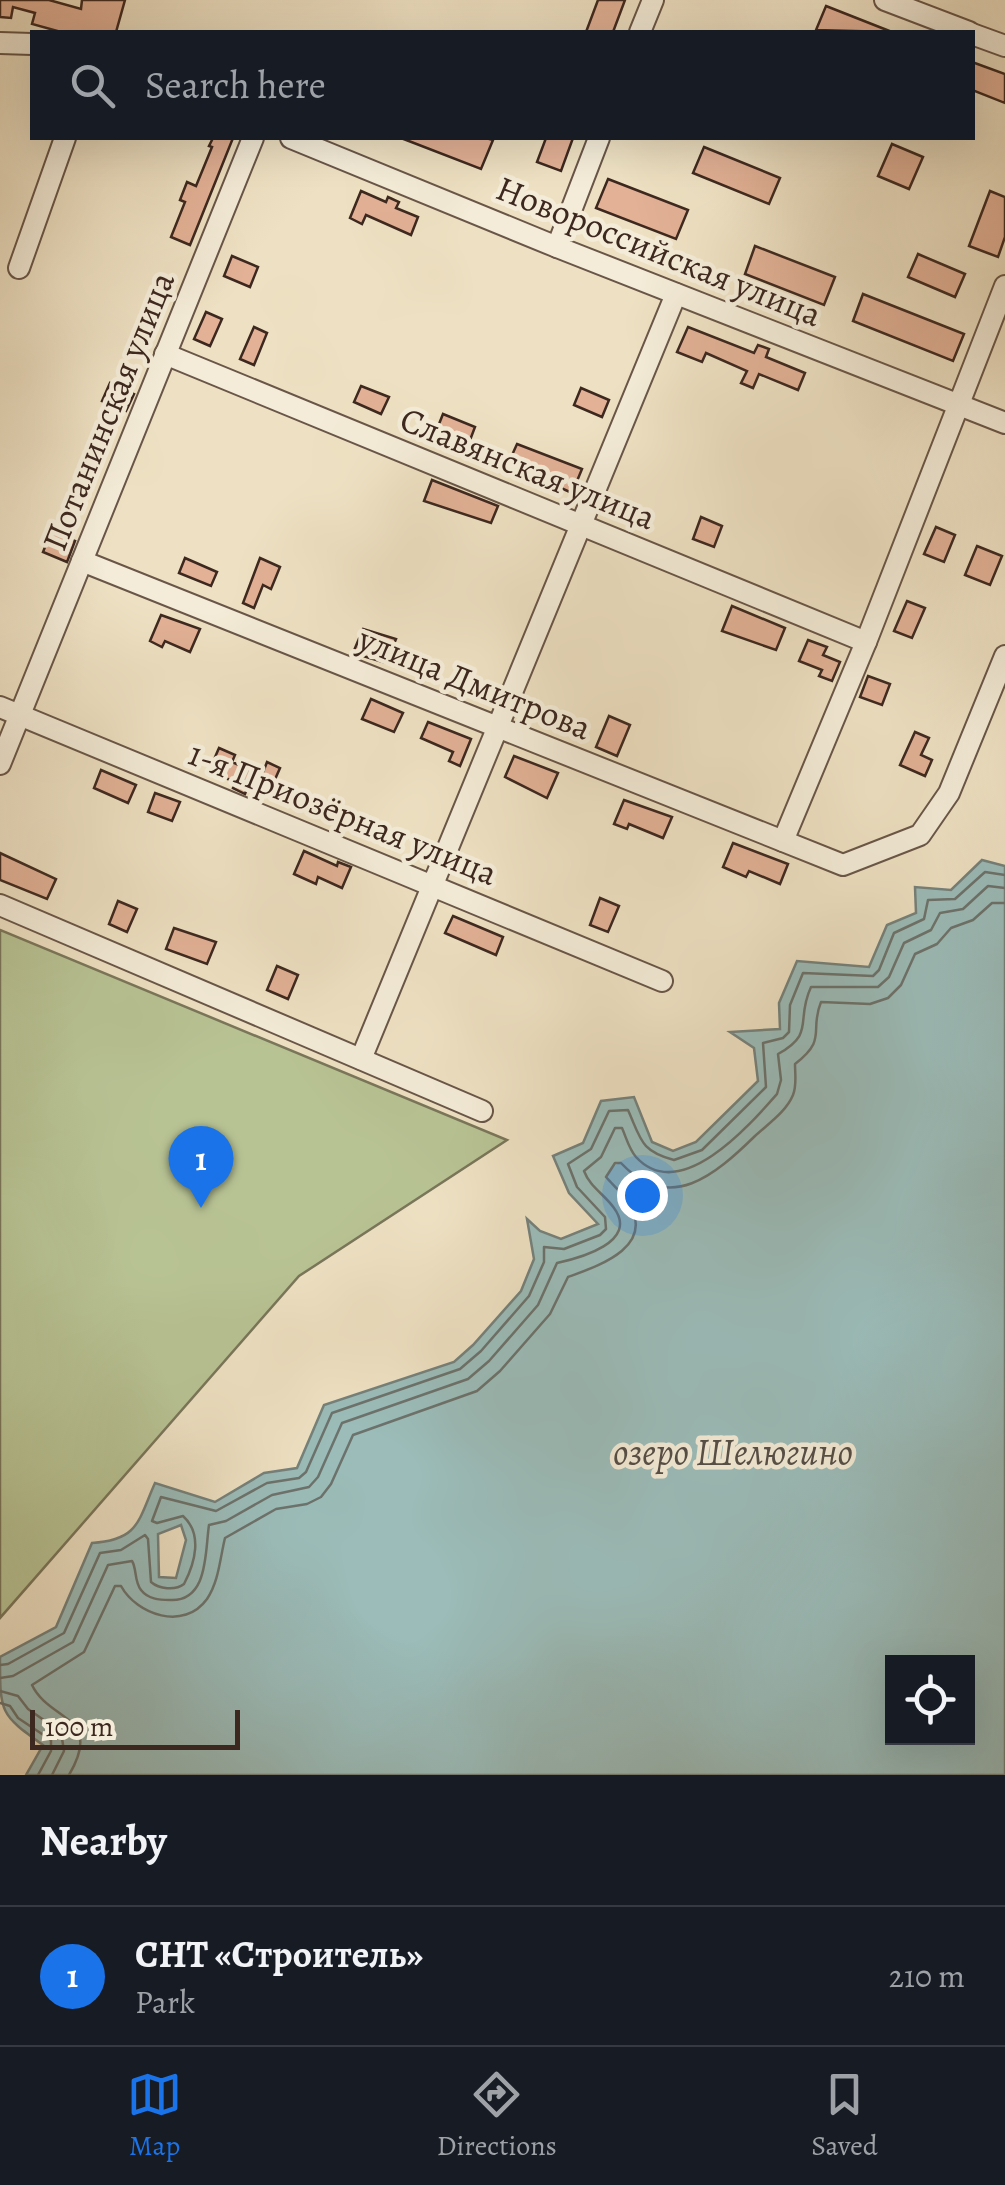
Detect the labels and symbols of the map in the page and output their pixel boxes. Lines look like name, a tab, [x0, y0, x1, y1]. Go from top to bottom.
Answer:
street label: Новороссийская улица	[489, 164, 829, 338]
street label: Потанинская улица	[30, 264, 186, 558]
street label: Славянская улица	[393, 395, 663, 541]
street label: улица Дмитрова	[351, 614, 599, 752]
street label: 1-я Приозёрная улица	[182, 729, 504, 897]
pin: 1	[168, 1126, 234, 1208]
your location	[617, 1170, 668, 1221]
water label: озеро Шелюгино	[613, 1426, 853, 1478]
scale bar	[30, 1705, 240, 1750]

